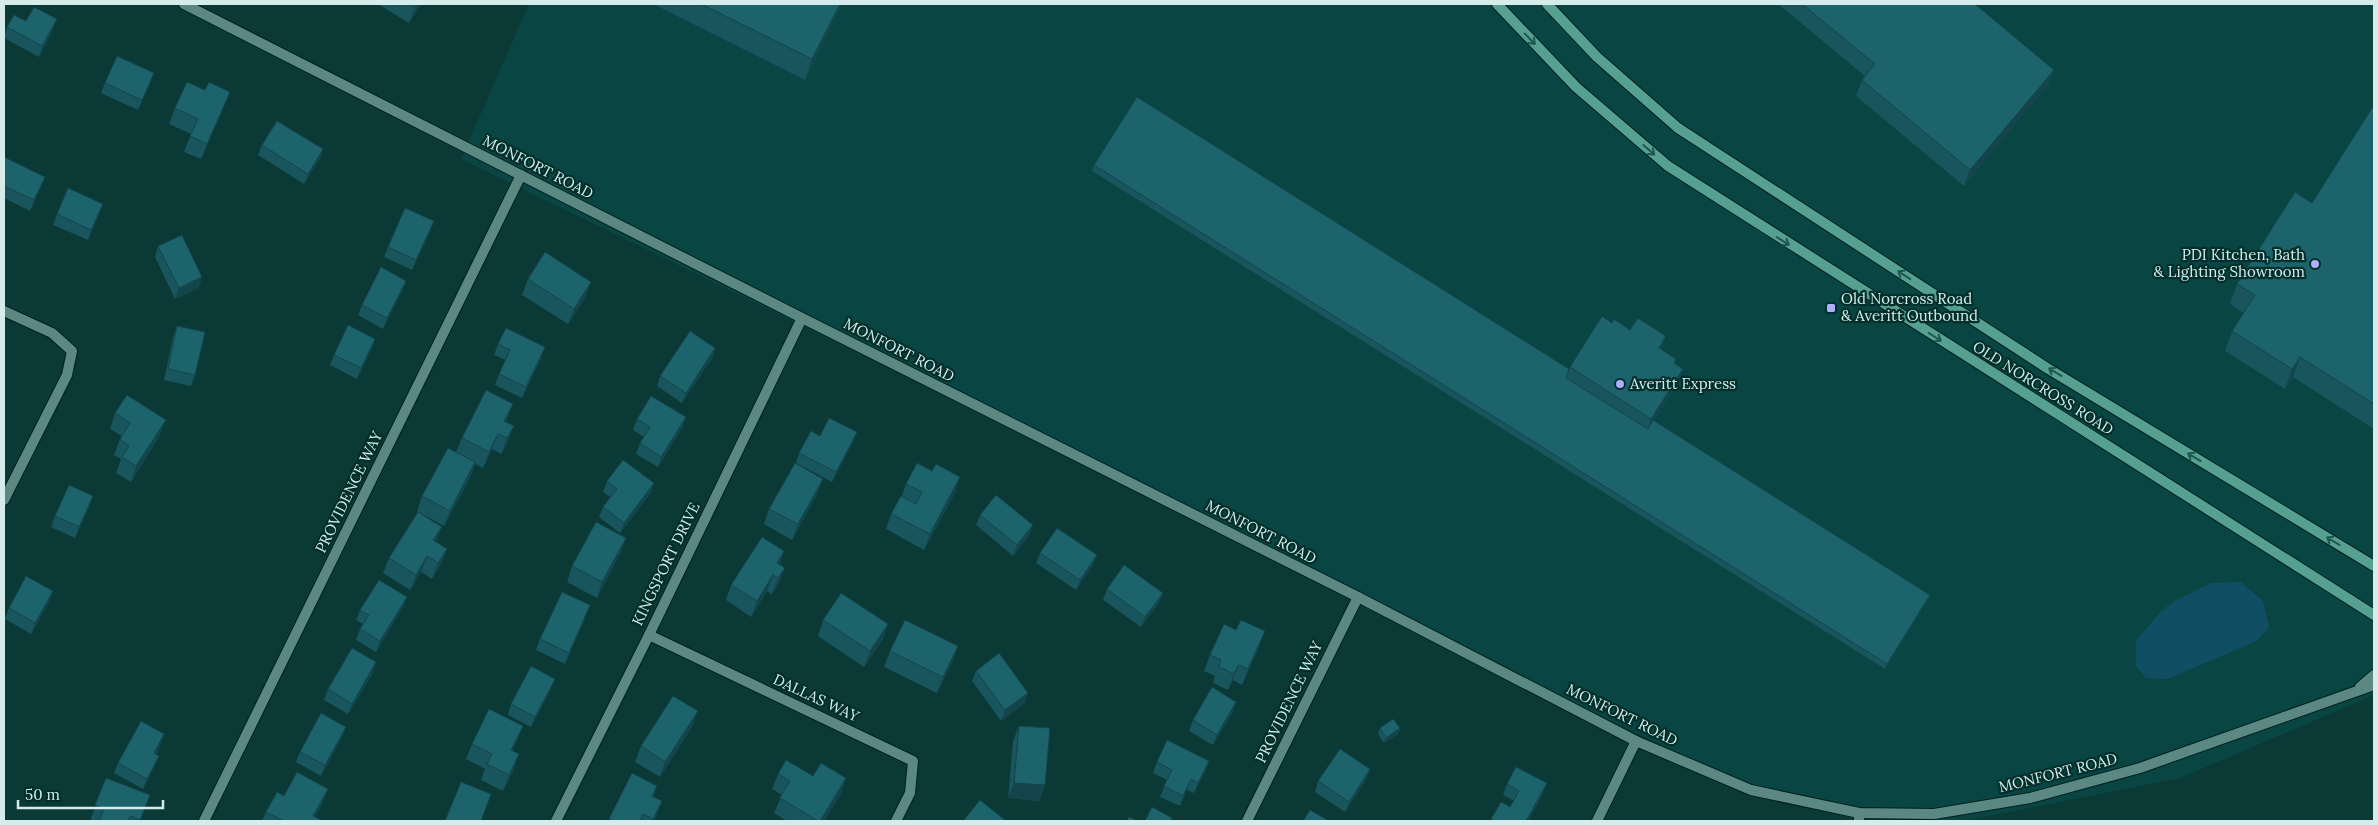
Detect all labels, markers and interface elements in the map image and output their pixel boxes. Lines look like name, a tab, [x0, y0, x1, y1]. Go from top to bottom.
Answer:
one-way arrow	[1524, 33, 1536, 45]
street label: MONFORT ROAD	[480, 131, 597, 203]
one-way arrow	[1642, 144, 1655, 156]
one-way arrow	[1776, 236, 1790, 246]
place label: PDI Kitchen, Bath & Lighting Showroom	[2153, 245, 2305, 281]
marker: PDI Kitchen, Bath & Lighting Showroom	[2309, 258, 2321, 270]
one-way arrow	[1897, 269, 1911, 279]
place label: Old Norcross Road & Averitt Outbound	[1841, 289, 1978, 325]
marker: Old Norcross Road & Averitt Outbound	[1825, 302, 1837, 314]
street label: MONFORT ROAD	[841, 314, 958, 386]
one-way arrow	[1928, 333, 1942, 343]
street label: OLD NORCROSS ROAD	[1969, 336, 2117, 439]
one-way arrow	[2048, 367, 2062, 377]
place label: Averitt Express	[1629, 374, 1736, 393]
marker: Averitt Express	[1614, 378, 1626, 390]
street label: PROVIDENCE WAY	[311, 427, 386, 556]
one-way arrow	[2187, 451, 2201, 461]
street label: MONFORT ROAD	[1203, 496, 1320, 568]
street label: KINGSPORT DRIVE	[627, 499, 704, 629]
one-way arrow	[2326, 535, 2340, 545]
street label: PROVIDENCE WAY	[1251, 637, 1326, 766]
street label: DALLAS WAY	[770, 669, 863, 726]
street label: MONFORT ROAD	[1563, 679, 1681, 750]
street label: MONFORT ROAD	[1997, 749, 2119, 796]
scale bar	[18, 778, 162, 810]
text: 50 m	[25, 785, 60, 804]

